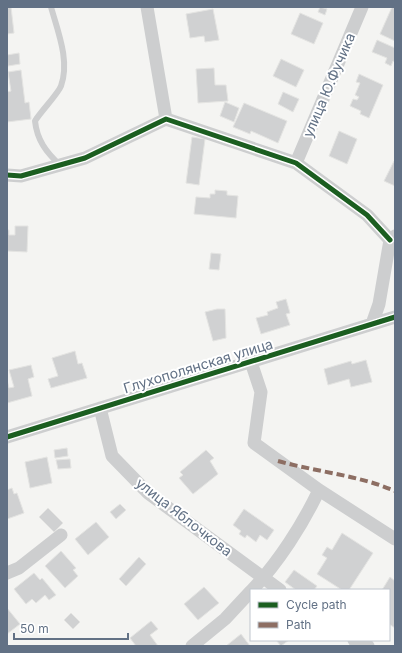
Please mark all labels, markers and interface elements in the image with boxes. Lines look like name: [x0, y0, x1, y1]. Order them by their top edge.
street label: улица Ю.Фучика: [299, 30, 358, 140]
street label: Глухополянская улица: [121, 335, 275, 396]
street label: улица Яблочкова: [133, 474, 236, 559]
legend: [250, 589, 390, 641]
text: Cycle path: [286, 597, 347, 612]
scale bar: [14, 615, 128, 641]
text: Path: [286, 617, 311, 632]
text: 50 m: [20, 621, 49, 636]

